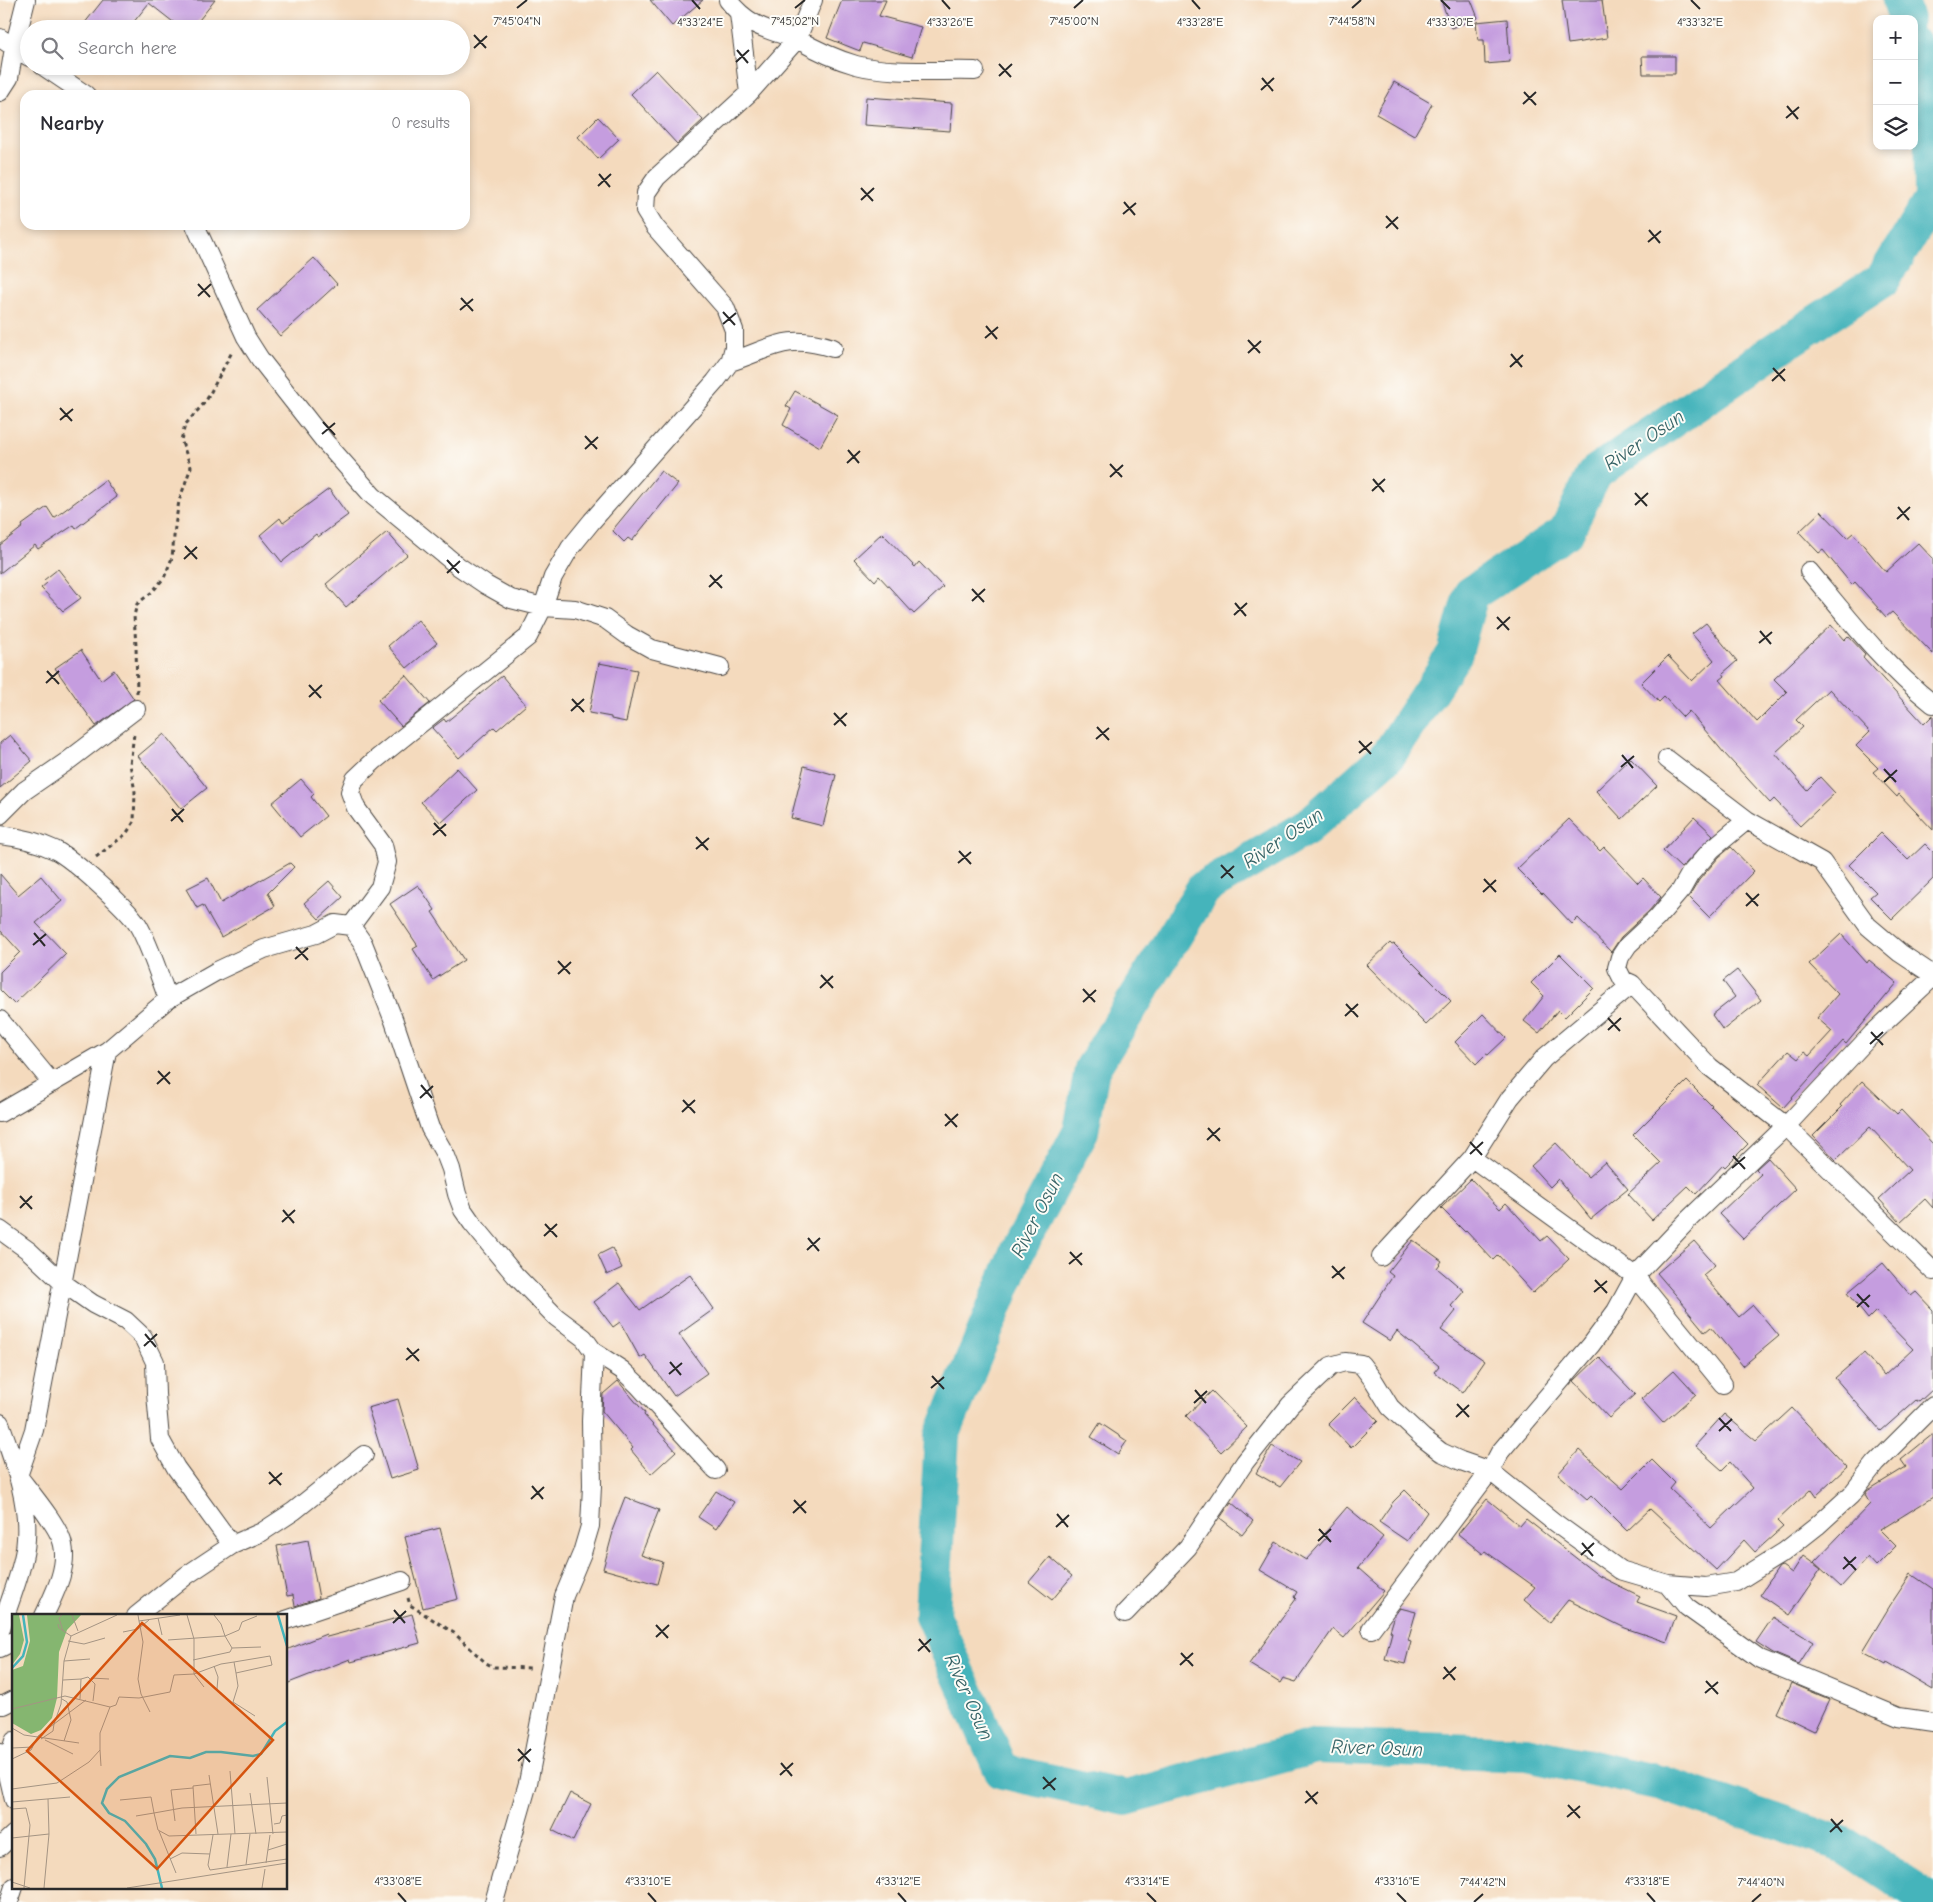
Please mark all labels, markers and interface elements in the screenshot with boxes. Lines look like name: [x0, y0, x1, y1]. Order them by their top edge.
text: 7°45'04"N: [493, 14, 541, 28]
text: 7°45'02"N: [771, 14, 819, 28]
text: 7°45'00"N: [1049, 14, 1099, 28]
text: 7°44'58"N: [1329, 14, 1375, 28]
text: 4°33'24"E: [677, 15, 723, 29]
text: 4°33'26"E: [927, 15, 973, 29]
text: 4°33'28"E: [1177, 15, 1223, 29]
text: 4°33'30"E: [1426, 15, 1474, 29]
text: 4°33'32"E: [1677, 15, 1723, 29]
map controls: [1873, 15, 1918, 150]
button: +: [1873, 15, 1918, 60]
search box: [20, 20, 470, 75]
icon: search: [38, 34, 66, 62]
text: Search here: [78, 37, 177, 59]
button: −: [1873, 60, 1918, 105]
button: layers: [1873, 105, 1918, 150]
text: Nearby: [40, 111, 104, 135]
text: 0 results: [391, 114, 450, 132]
water label: River Osun: [1599, 405, 1689, 475]
water label: River Osun: [1238, 803, 1328, 873]
water label: River Osun: [1006, 1169, 1068, 1261]
inset map: [12, 1614, 288, 1890]
water label: River Osun: [940, 1650, 998, 1744]
water label: River Osun: [1331, 1735, 1423, 1761]
text: 4°33'08"E: [374, 1874, 422, 1888]
text: 4°33'10"E: [625, 1874, 671, 1888]
text: 4°33'12"E: [876, 1874, 920, 1888]
text: 4°33'14"E: [1125, 1874, 1169, 1888]
text: 4°33'16"E: [1374, 1874, 1420, 1888]
text: 4°33'18"E: [1625, 1874, 1669, 1888]
text: 7°44'42"N: [1460, 1875, 1506, 1889]
text: 7°44'40"N: [1738, 1875, 1784, 1889]

